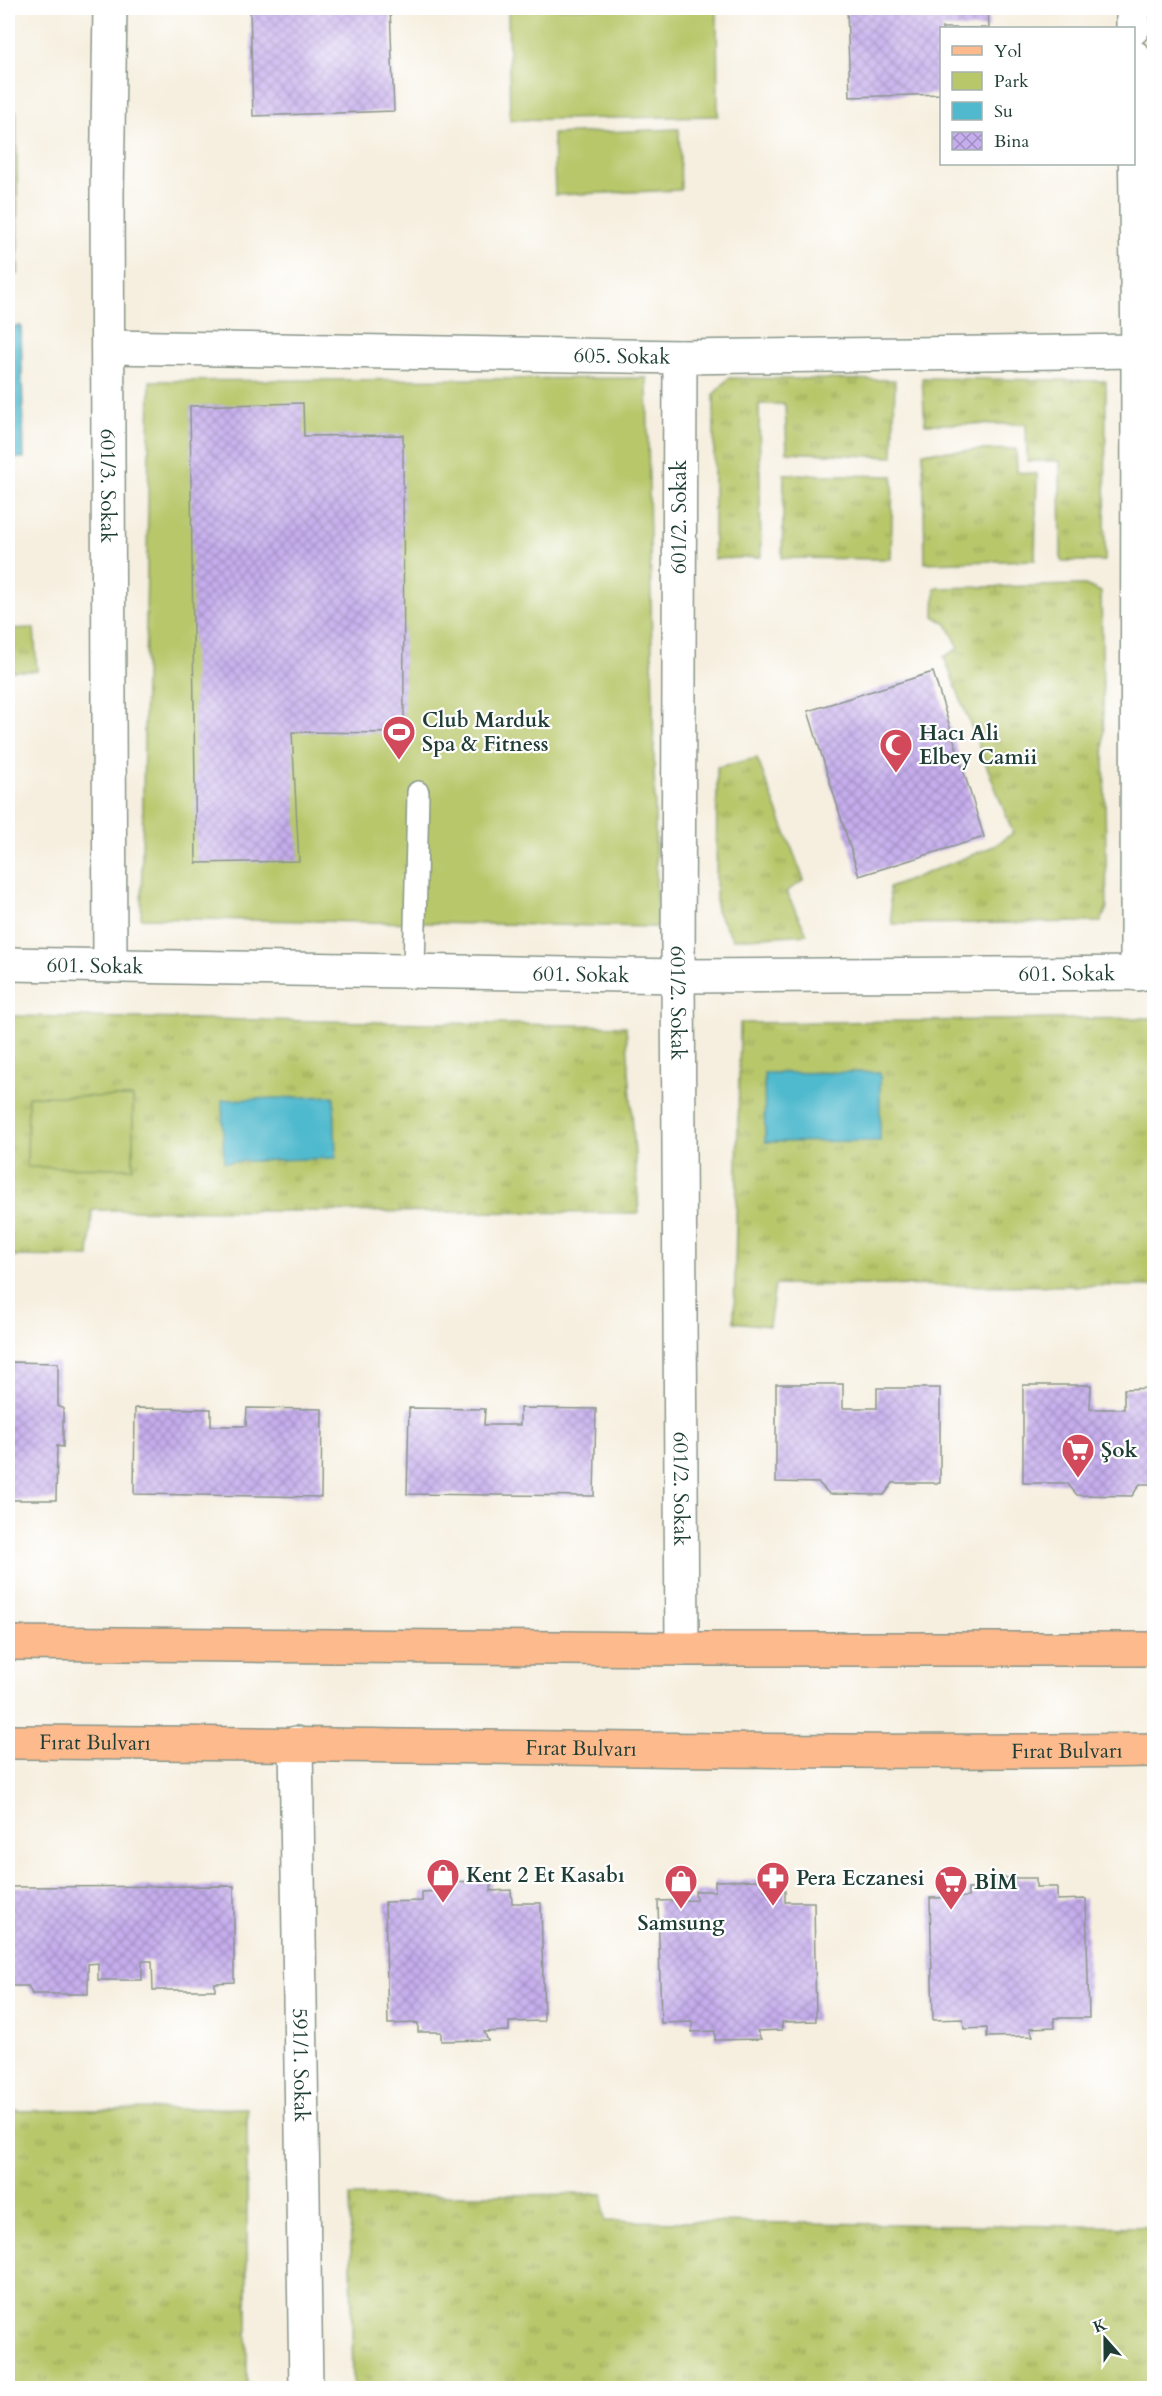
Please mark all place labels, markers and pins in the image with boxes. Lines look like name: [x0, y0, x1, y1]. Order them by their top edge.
place label: Club Marduk Spa & Fitness: [422, 706, 550, 759]
sports icon: Club Marduk Spa & Fitness: [381, 714, 417, 761]
place label: Hacı Ali Elbey Camii: [919, 719, 1037, 772]
mosque icon: Hacı Ali Elbey Camii: [878, 727, 914, 774]
supermarket icon: Şok: [1060, 1432, 1096, 1479]
place label: Şok: [1101, 1436, 1138, 1465]
shop icon: Kent 2 Et Kasabı: [425, 1857, 461, 1904]
pharmacy icon: Pera Eczanesi: [755, 1860, 791, 1907]
place label: Kent 2 Et Kasabı: [466, 1861, 625, 1890]
shop icon: Samsung: [663, 1863, 699, 1910]
place label: Pera Eczanesi: [796, 1864, 925, 1893]
supermarket icon: BİM: [933, 1864, 969, 1911]
place label: BİM: [974, 1868, 1018, 1897]
place label: Samsung: [637, 1909, 725, 1938]

